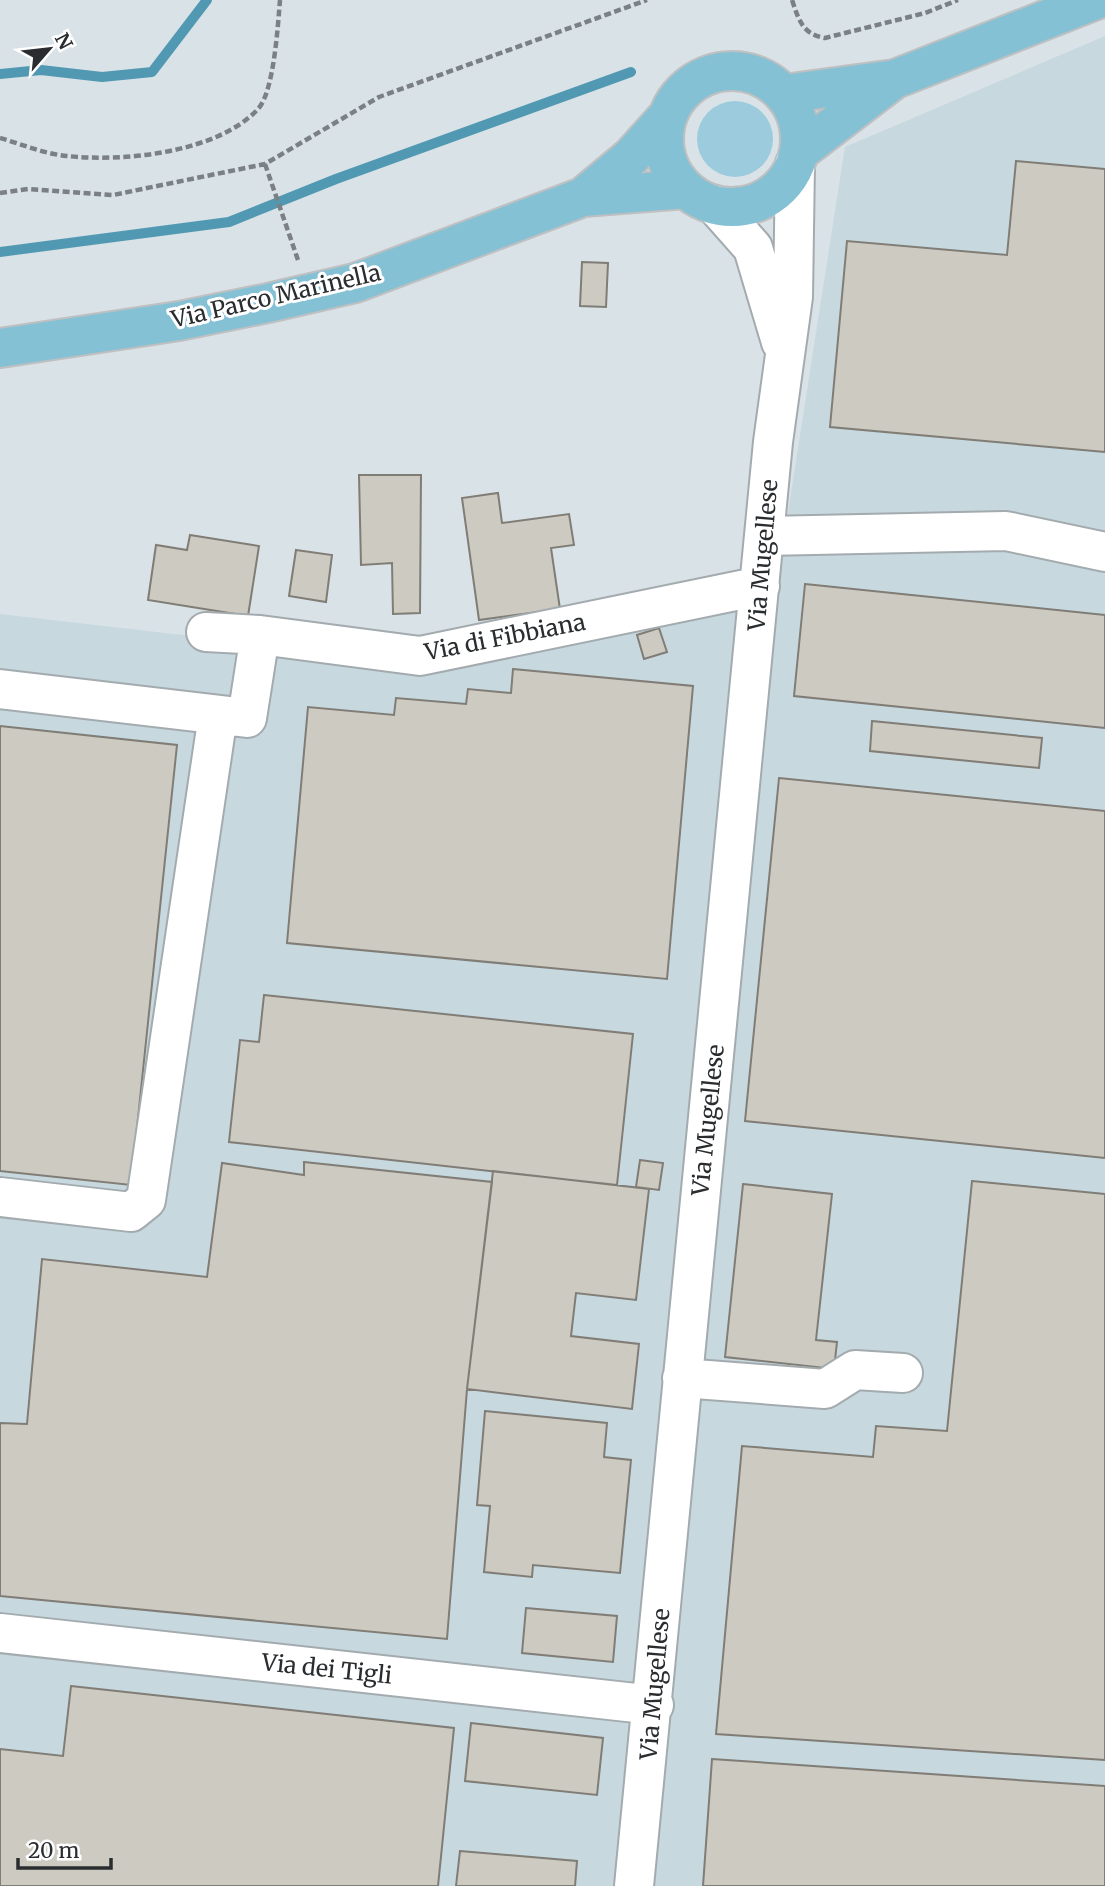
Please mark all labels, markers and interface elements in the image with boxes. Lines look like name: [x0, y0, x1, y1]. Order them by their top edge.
north arrow: [14, 14, 84, 84]
text: N: [50, 29, 78, 53]
street label: Via Parco Marinella: [167, 257, 383, 334]
street label: Via Mugellese: [741, 478, 784, 633]
street label: Via di Fibbiana: [421, 607, 588, 666]
street label: Via Mugellese: [685, 1043, 730, 1198]
street label: Via Mugellese: [633, 1607, 676, 1762]
street label: Via dei Tigli: [259, 1647, 394, 1690]
scale bar: [18, 1826, 110, 1870]
text: 20 m: [28, 1837, 80, 1864]

